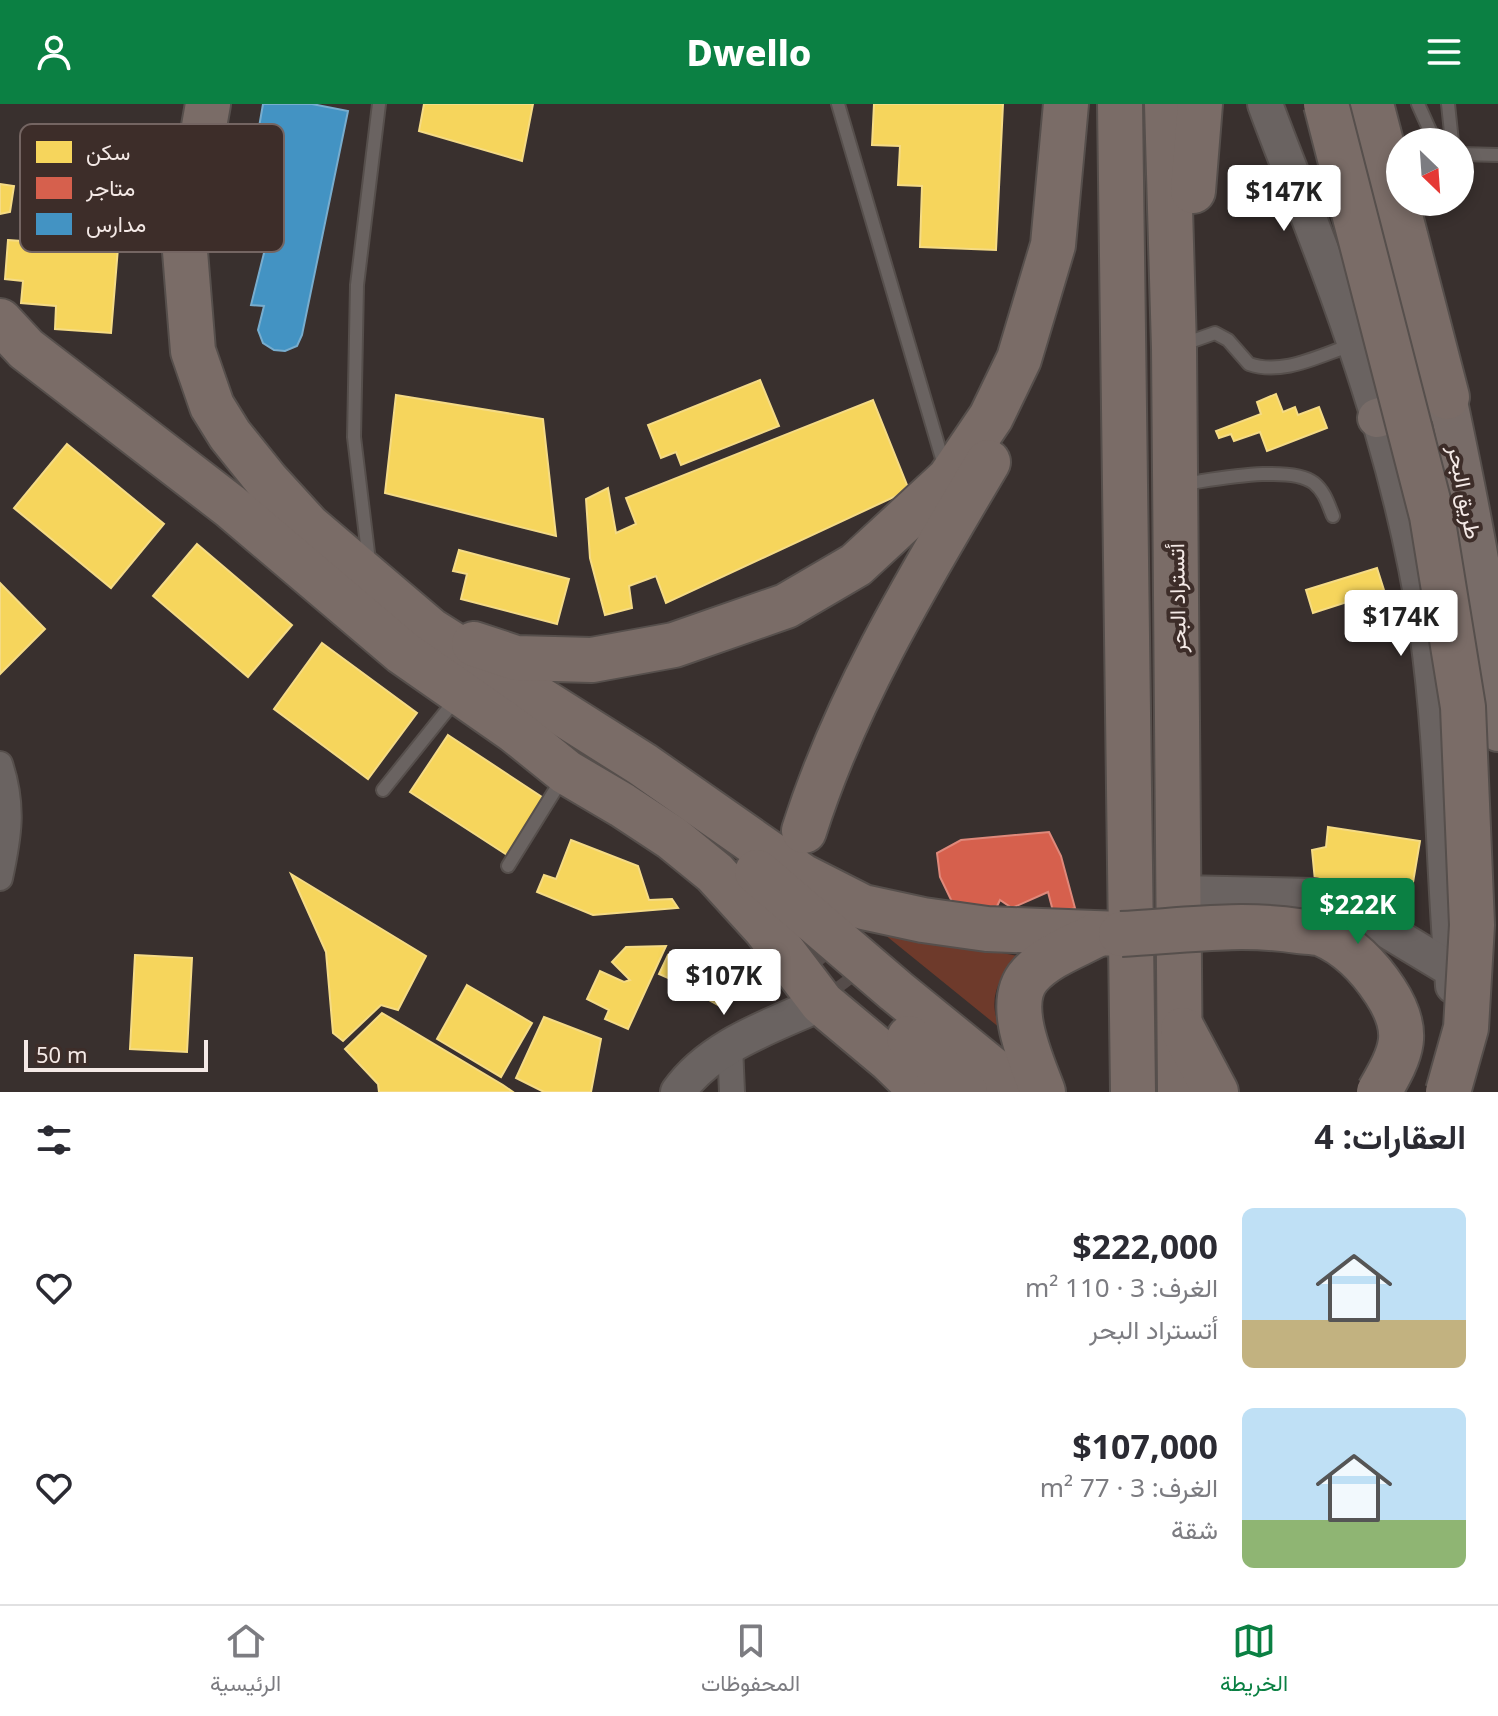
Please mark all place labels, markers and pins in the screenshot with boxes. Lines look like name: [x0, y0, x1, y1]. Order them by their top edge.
pin: $147K: [1228, 165, 1340, 233]
pin: $174K: [1345, 590, 1457, 658]
pin: $222K: [1302, 878, 1414, 946]
pin: $107K: [668, 949, 780, 1017]

